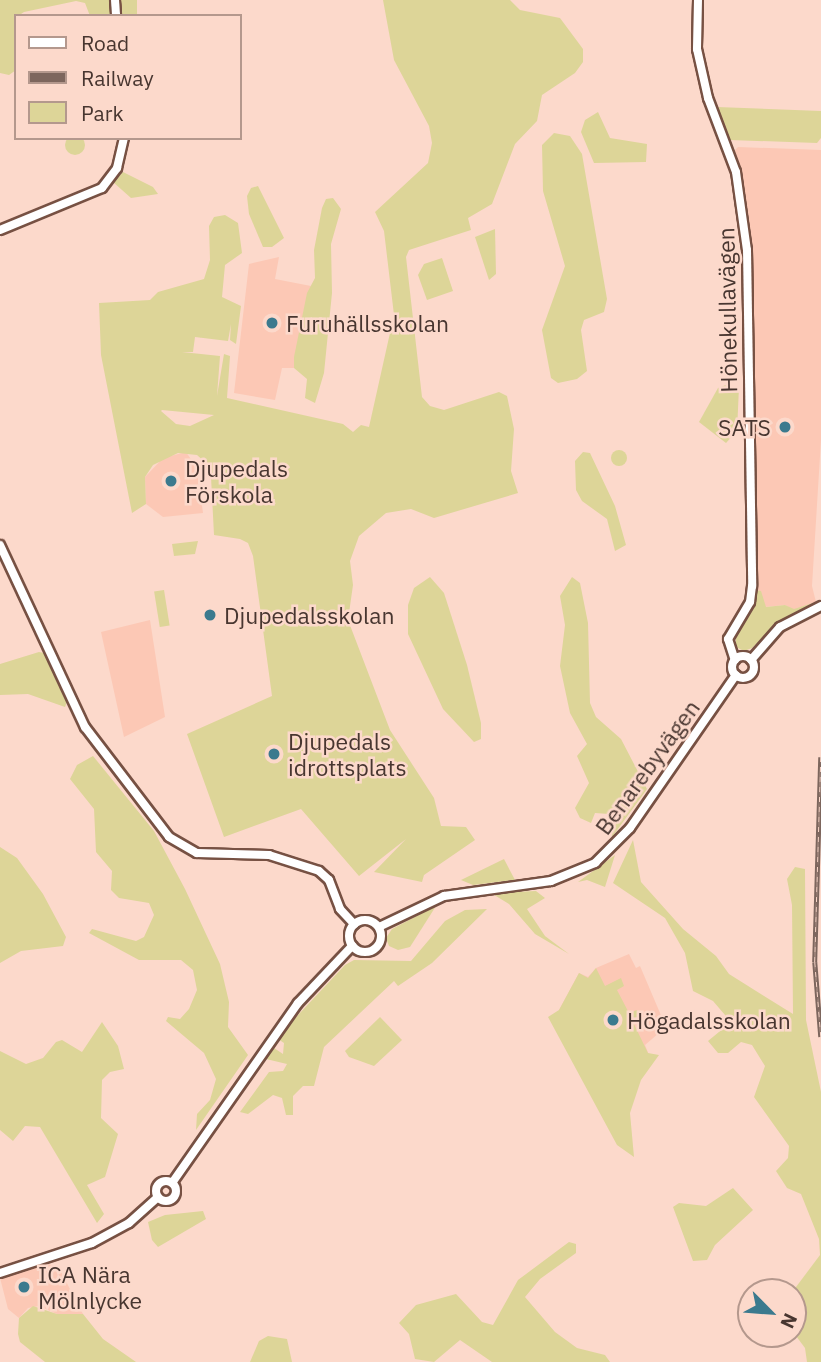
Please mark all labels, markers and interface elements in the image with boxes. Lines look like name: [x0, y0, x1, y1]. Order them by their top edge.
legend: [14, 14, 242, 140]
text: Road: [81, 29, 129, 57]
text: Railway: [81, 64, 154, 92]
text: Park: [81, 99, 124, 127]
street label: Hönekullavägen: [712, 227, 742, 393]
place label: Furuhällsskolan: [286, 309, 449, 337]
marker: Furuhällsskolan: [264, 315, 280, 331]
place label: SATS: [718, 413, 771, 441]
marker: SATS: [777, 419, 793, 435]
place label: Djupedals Förskola: [185, 454, 288, 508]
marker: Djupedals Förskola: [163, 473, 179, 489]
place label: Djupedalsskolan: [224, 601, 395, 629]
marker: Djupedalsskolan: [202, 607, 218, 623]
street label: Benarebyvägen: [589, 694, 705, 840]
place label: Djupedals idrottsplats: [288, 727, 407, 781]
marker: Djupedals idrottsplats: [266, 746, 282, 762]
place label: Högadalsskolan: [627, 1006, 791, 1034]
marker: Högadalsskolan: [605, 1012, 621, 1028]
place label: ICA Nära Mölnlycke: [38, 1260, 142, 1314]
north arrow: [737, 1278, 807, 1348]
marker: ICA Nära Mölnlycke: [16, 1279, 32, 1295]
text: N: [775, 1310, 803, 1332]

